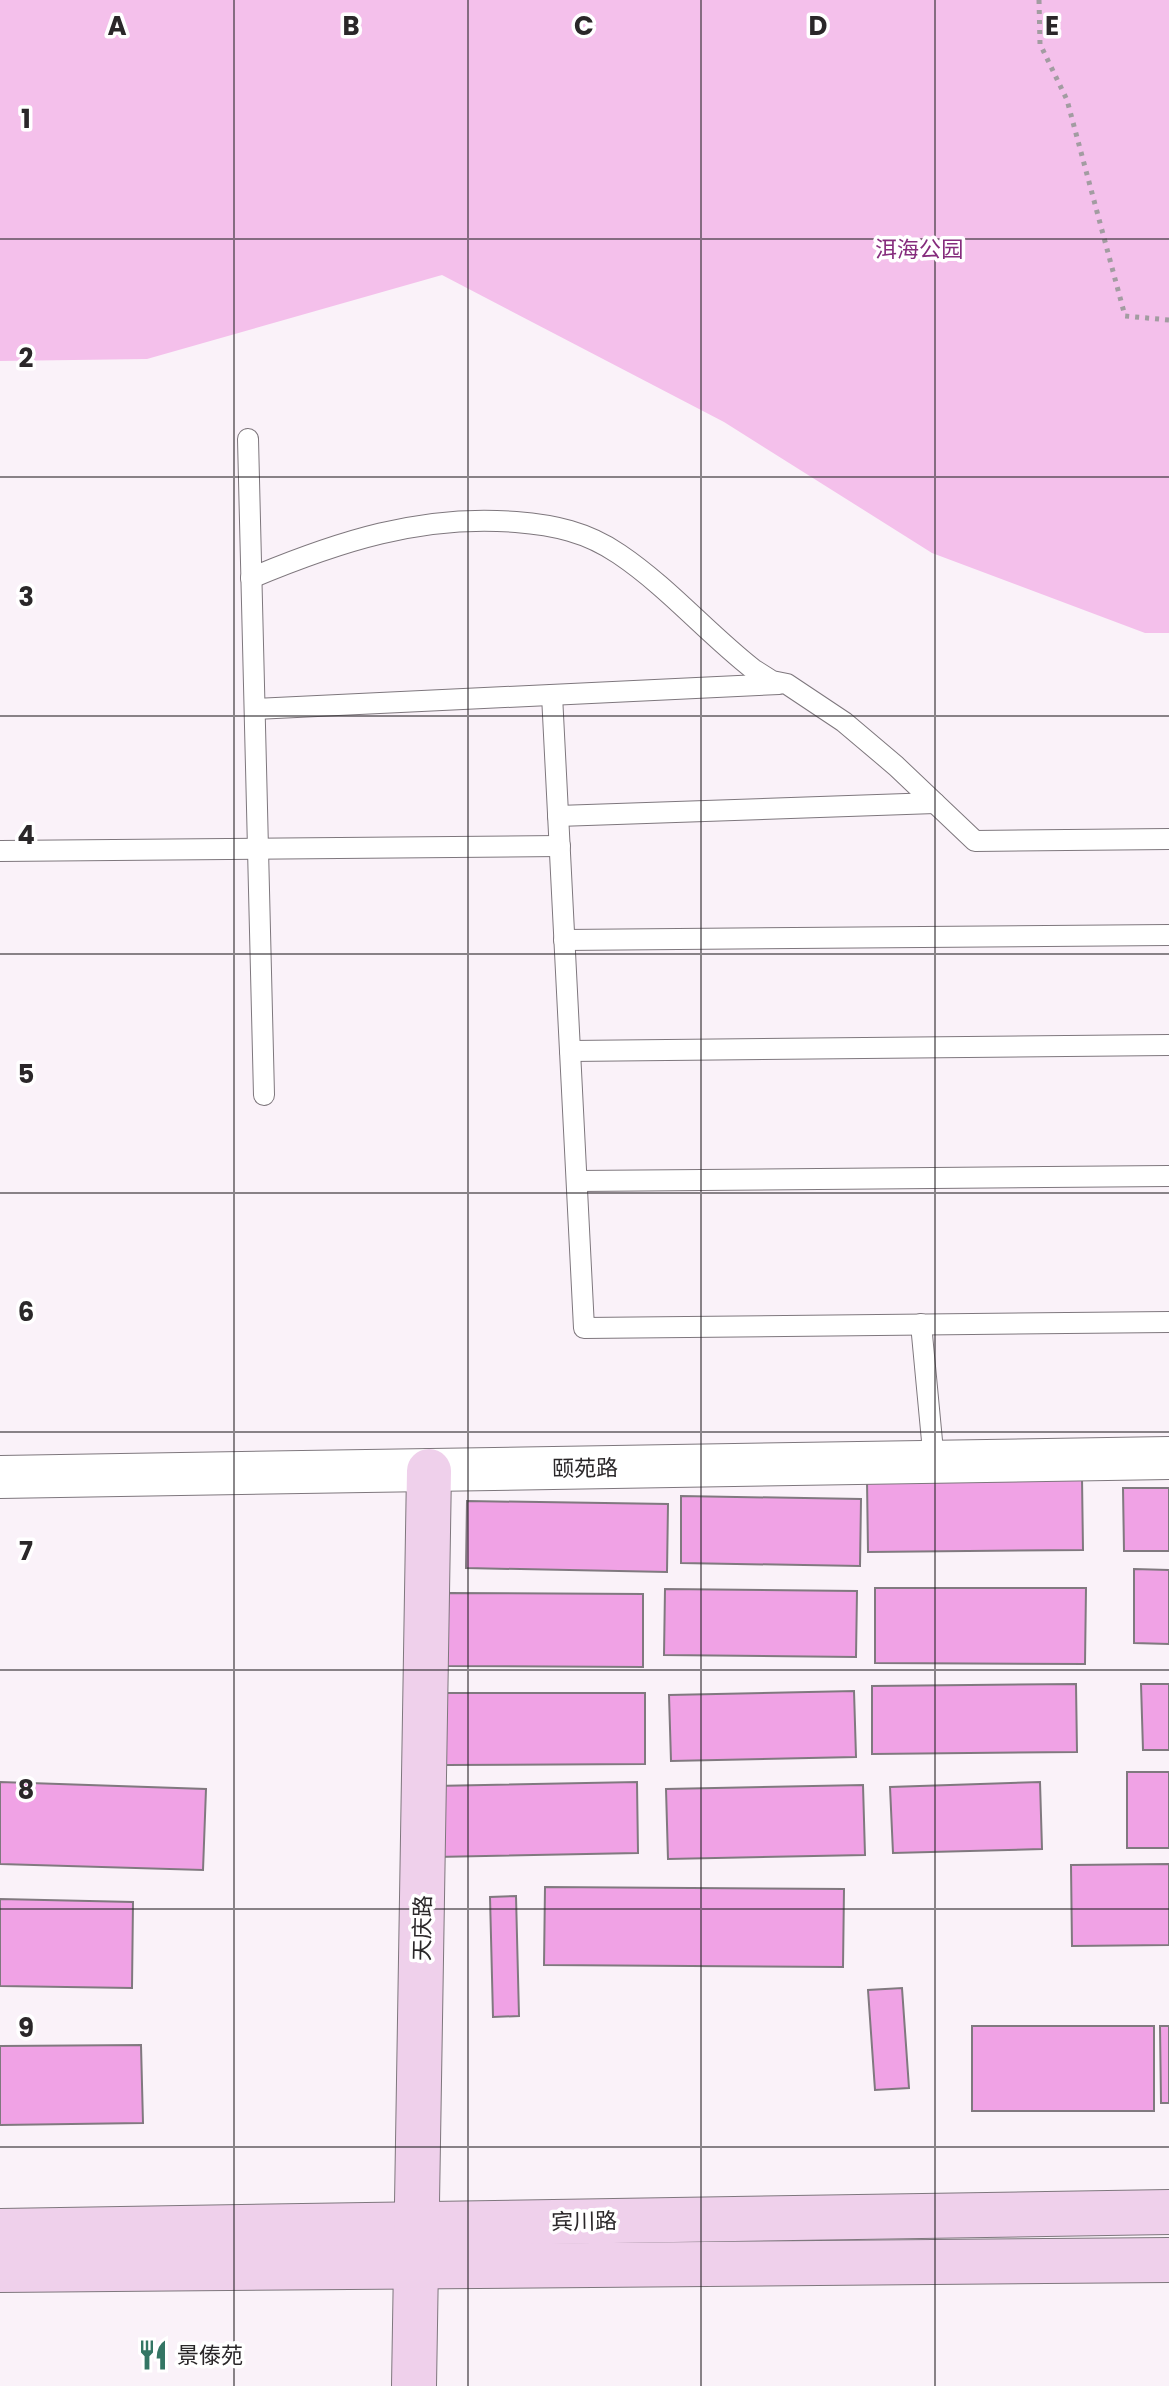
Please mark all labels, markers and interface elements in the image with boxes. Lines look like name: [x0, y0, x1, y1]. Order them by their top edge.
text: A: [107, 8, 127, 44]
text: B: [342, 8, 360, 44]
text: C: [574, 8, 594, 44]
text: D: [809, 8, 828, 44]
text: E: [1045, 8, 1059, 44]
text: 1: [21, 101, 31, 137]
park label: 洱海公园: [875, 234, 963, 265]
text: 2: [19, 340, 34, 376]
text: 3: [18, 579, 34, 615]
text: 4: [17, 817, 35, 853]
text: 5: [18, 1056, 34, 1092]
text: 6: [18, 1294, 34, 1330]
street label: 颐苑路: [552, 1452, 618, 1485]
text: 7: [19, 1533, 33, 1569]
text: 8: [18, 1772, 34, 1808]
street label: 天庆路: [406, 1895, 439, 1961]
text: 9: [18, 2010, 34, 2046]
street label: 宾川路: [551, 2205, 617, 2238]
restaurant icon: 景傣苑: [136, 2338, 170, 2372]
place label: 景傣苑: [177, 2340, 243, 2371]

